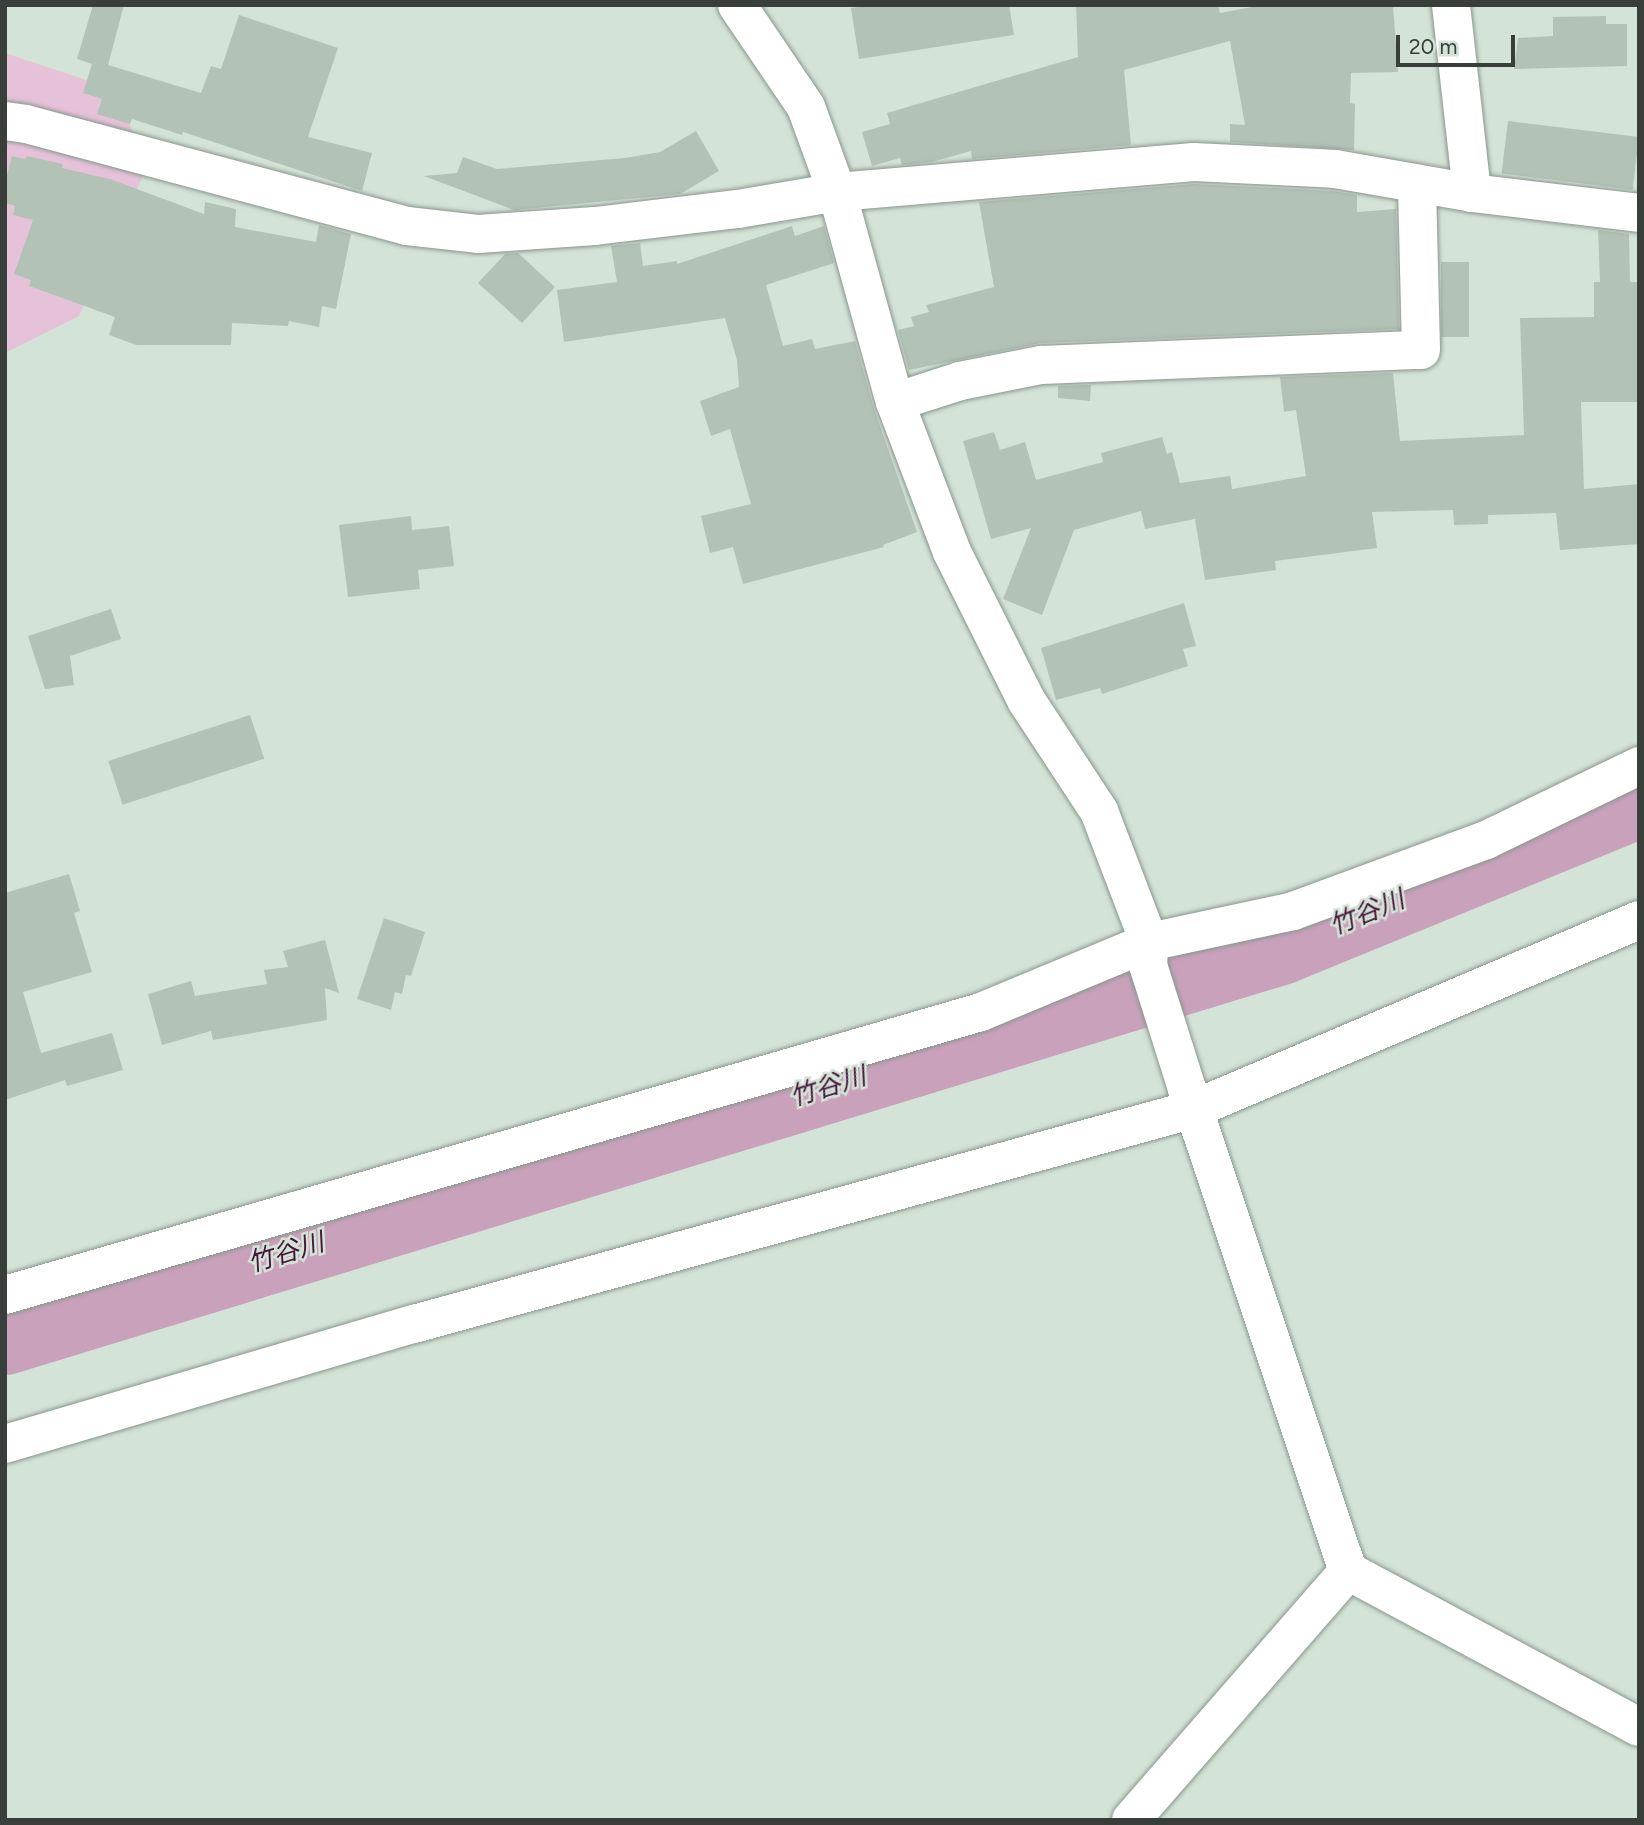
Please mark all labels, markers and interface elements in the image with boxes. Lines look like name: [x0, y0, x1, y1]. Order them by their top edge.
scale bar: [1399, 21, 1518, 65]
text: 20 m: [1409, 34, 1457, 59]
water label: 竹谷川: [1325, 884, 1409, 942]
water label: 竹谷川: [786, 1061, 870, 1113]
water label: 竹谷川: [244, 1227, 328, 1279]

